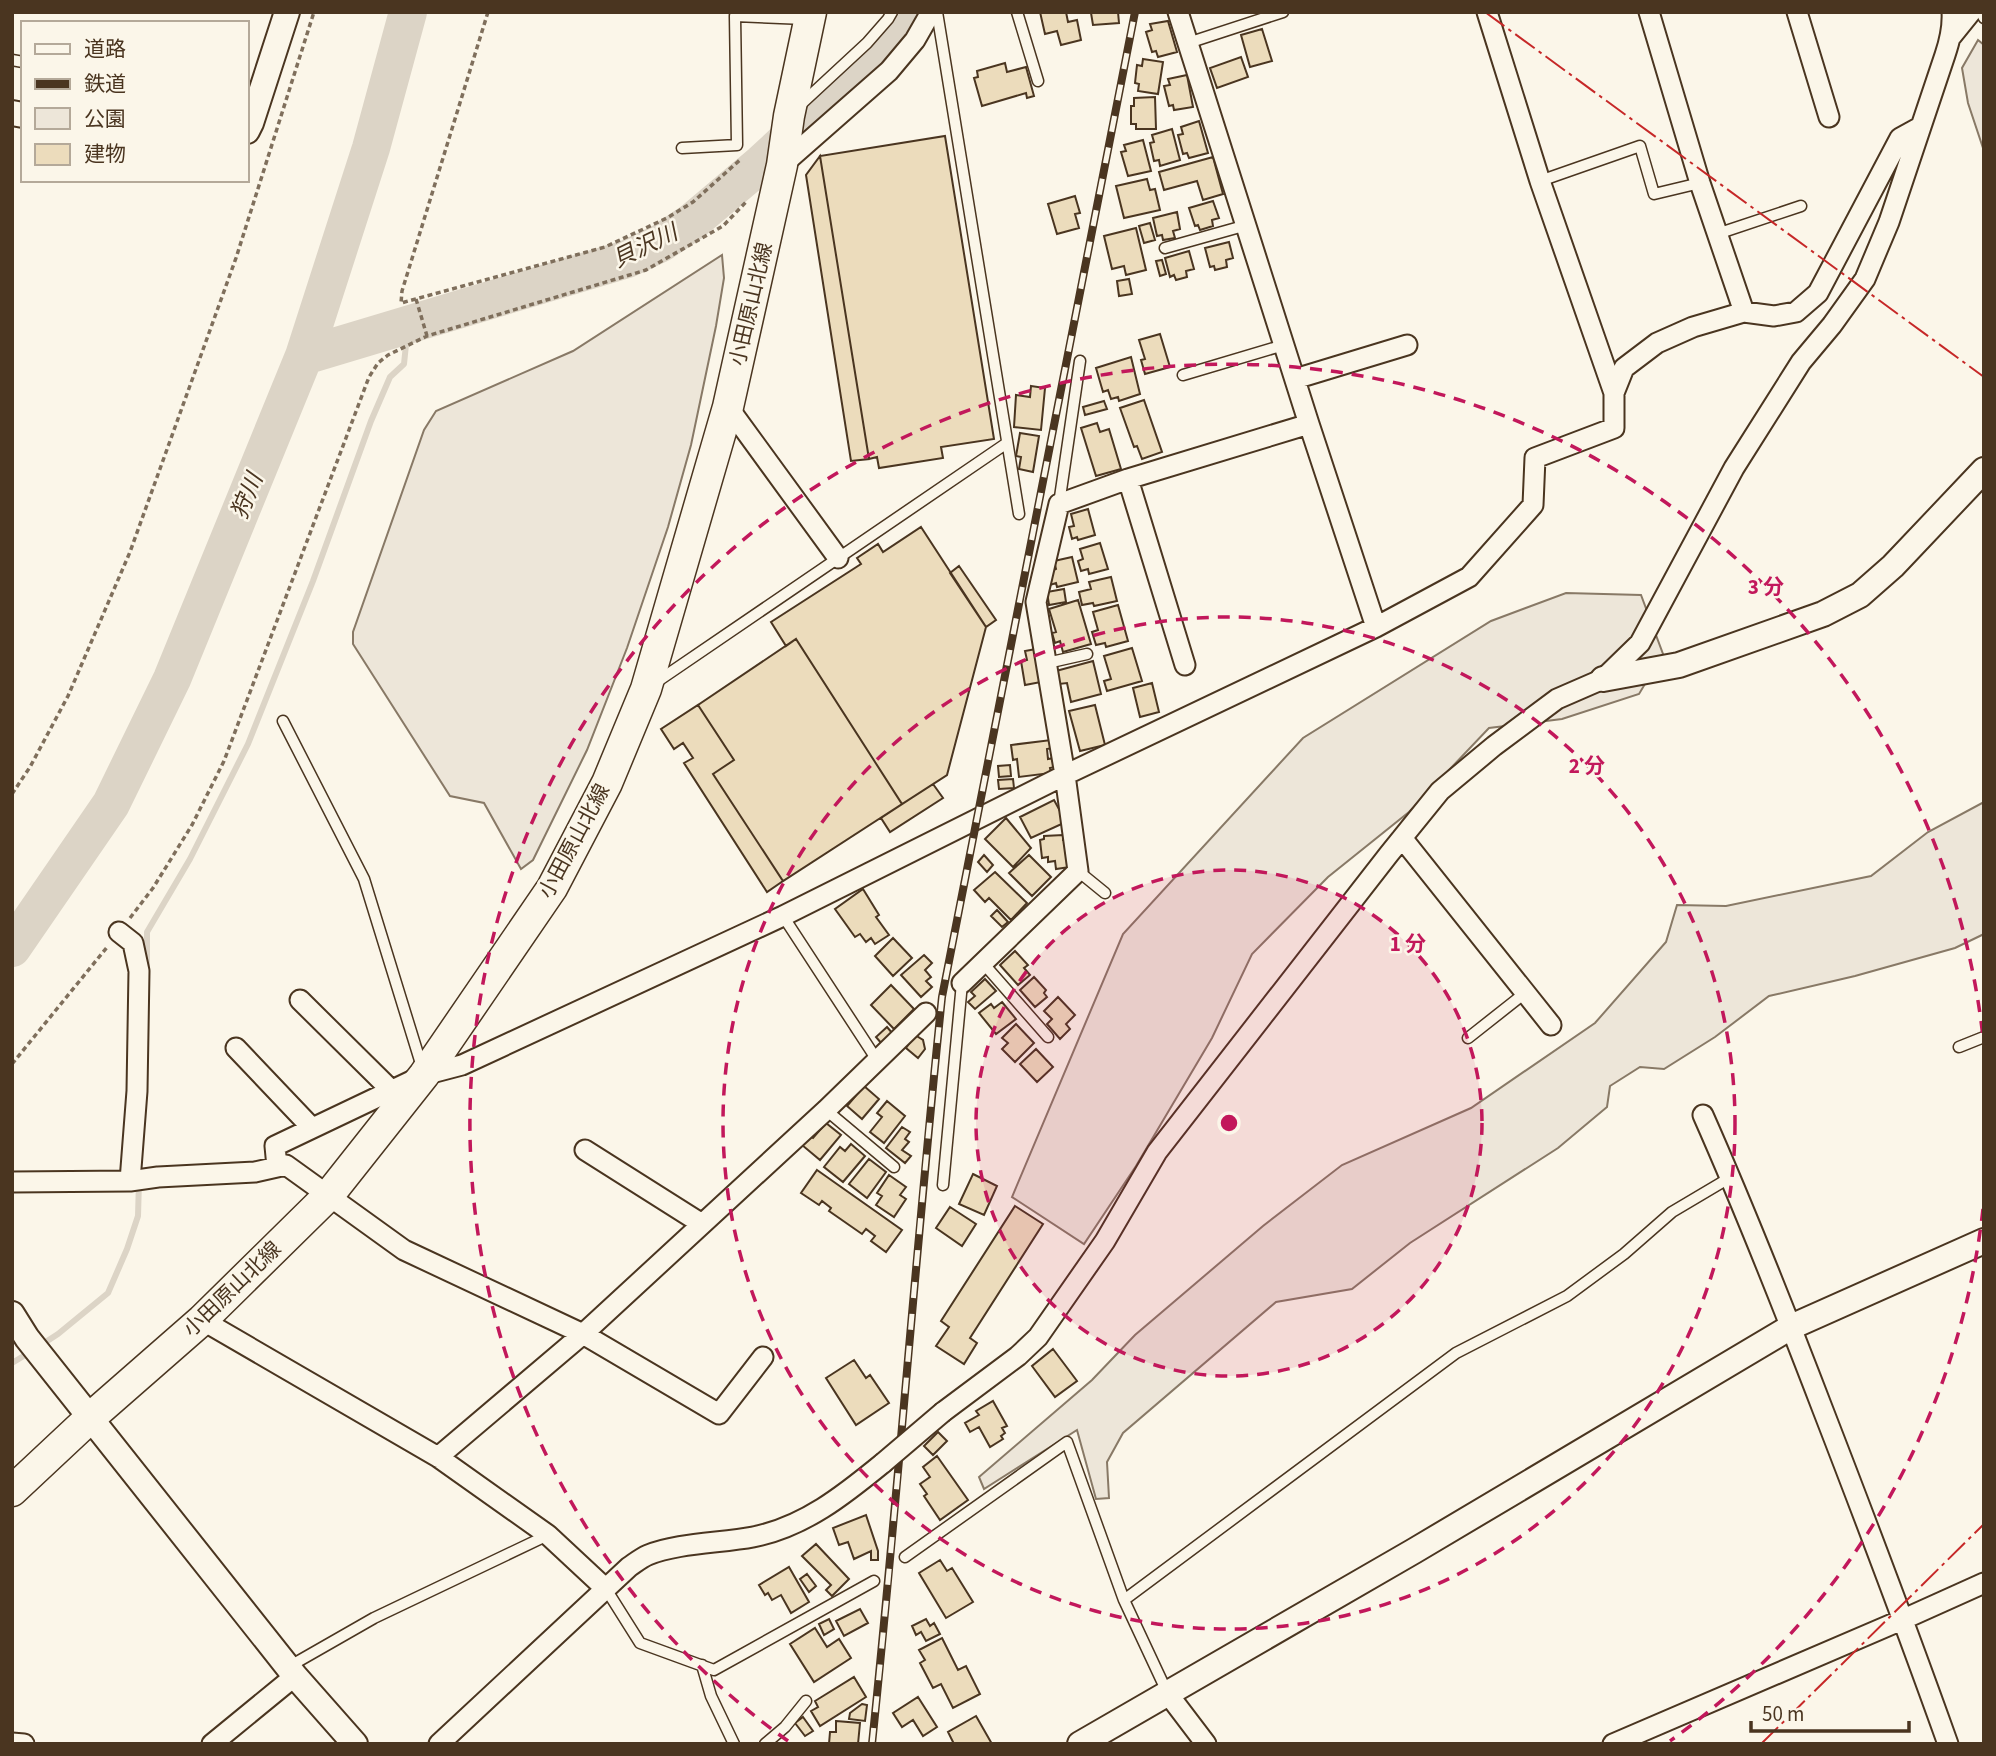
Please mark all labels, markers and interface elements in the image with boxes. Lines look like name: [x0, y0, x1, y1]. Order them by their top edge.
legend: [21, 21, 248, 182]
text: 道路: [84, 34, 126, 64]
text: 鉄道: [84, 69, 126, 99]
text: 公園: [84, 104, 126, 134]
text: 建物: [84, 139, 126, 169]
water label: 貝沢川: [607, 215, 686, 276]
street label: 小田原山北線: [722, 239, 780, 369]
water label: 狩川: [223, 466, 272, 524]
text: 3 分: [1748, 572, 1784, 602]
text: 2 分: [1569, 751, 1605, 781]
street label: 小田原山北線: [531, 778, 617, 904]
text: 1 分: [1390, 929, 1426, 959]
centre of rings: [1217, 1111, 1241, 1135]
street label: 小田原山北線: [176, 1234, 288, 1344]
scale bar: [1751, 1690, 1909, 1734]
text: 50 m: [1762, 1699, 1804, 1729]

